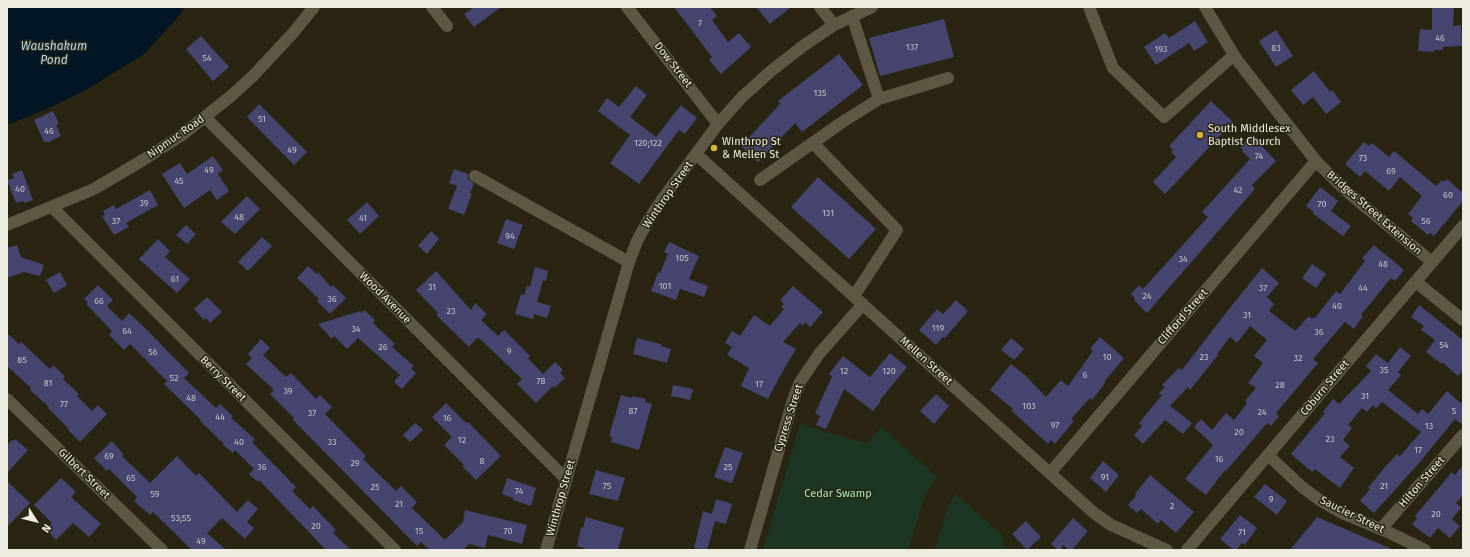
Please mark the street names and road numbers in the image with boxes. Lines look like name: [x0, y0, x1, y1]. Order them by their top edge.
street label: Dow Street: [651, 40, 695, 90]
street label: Nipmuc Road: [145, 113, 207, 161]
street label: Winthrop Street: [640, 159, 696, 231]
street label: Bridges Street Extension: [1324, 168, 1424, 258]
street label: Wood Avenue: [356, 269, 414, 327]
street label: Clifford Street: [1155, 287, 1211, 347]
street label: Mellen Street: [897, 334, 955, 388]
street label: Berry Street: [197, 353, 249, 405]
street label: Coburn Street: [1298, 357, 1352, 419]
street label: Cypress Street: [772, 382, 806, 454]
street label: Gilbert Street: [55, 446, 113, 502]
street label: Hilton Street: [1396, 454, 1448, 510]
street label: Winthrop Street: [544, 458, 578, 538]
street label: Saucier Street: [1318, 494, 1386, 536]

